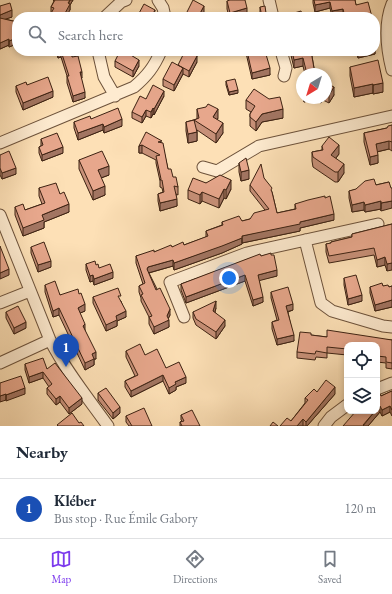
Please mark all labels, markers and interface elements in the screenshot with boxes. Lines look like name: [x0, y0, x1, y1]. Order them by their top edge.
search box: [12, 12, 380, 56]
icon: search: [26, 23, 48, 45]
text: Search here: [58, 25, 123, 44]
north arrow: [296, 68, 332, 104]
your location: [219, 268, 239, 288]
pin: 1: [53, 334, 79, 367]
map controls: [344, 342, 380, 414]
button: locate: [344, 342, 380, 378]
button: layers: [344, 378, 380, 414]
text: Nearby: [16, 441, 68, 463]
text: Kléber: [54, 491, 96, 510]
text: 1: [26, 500, 32, 517]
text: 120 m: [345, 500, 376, 517]
text: Bus stop · Rue Émile Gabory: [54, 510, 198, 527]
tab: Map: [50, 548, 72, 586]
tab: Directions: [173, 548, 217, 586]
tab: Saved: [318, 548, 342, 586]

